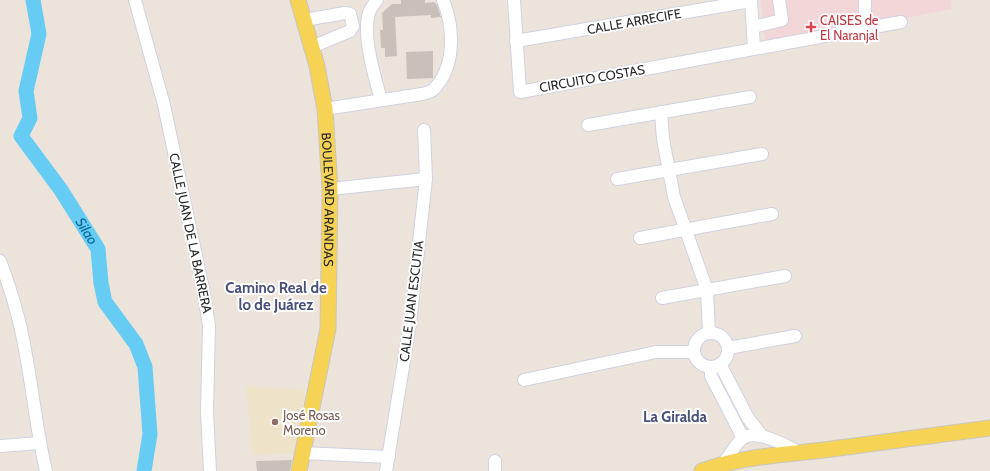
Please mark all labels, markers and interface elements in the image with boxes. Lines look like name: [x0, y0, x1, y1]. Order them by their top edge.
street label: CALLE ARRECIFE: [586, 5, 682, 37]
place label: CAISES de El Naranjal: [820, 12, 879, 44]
marker: CAISES de El Naranjal: [805, 21, 817, 33]
street label: CIRCUITO COSTAS: [538, 61, 646, 95]
street label: BOULEVARD ARANDAS: [318, 132, 338, 267]
street label: CALLE JUAN DE LA BARRERA: [166, 151, 216, 315]
water label: Silao: [72, 214, 102, 248]
street label: CALLE JUAN ESCUTIA: [396, 239, 426, 363]
district label: Camino Real de lo de Juárez: [225, 279, 327, 314]
place label: José Rosas Moreno: [282, 407, 341, 438]
district label: La Giralda: [643, 408, 708, 426]
marker: José Rosas Moreno: [270, 417, 280, 427]

